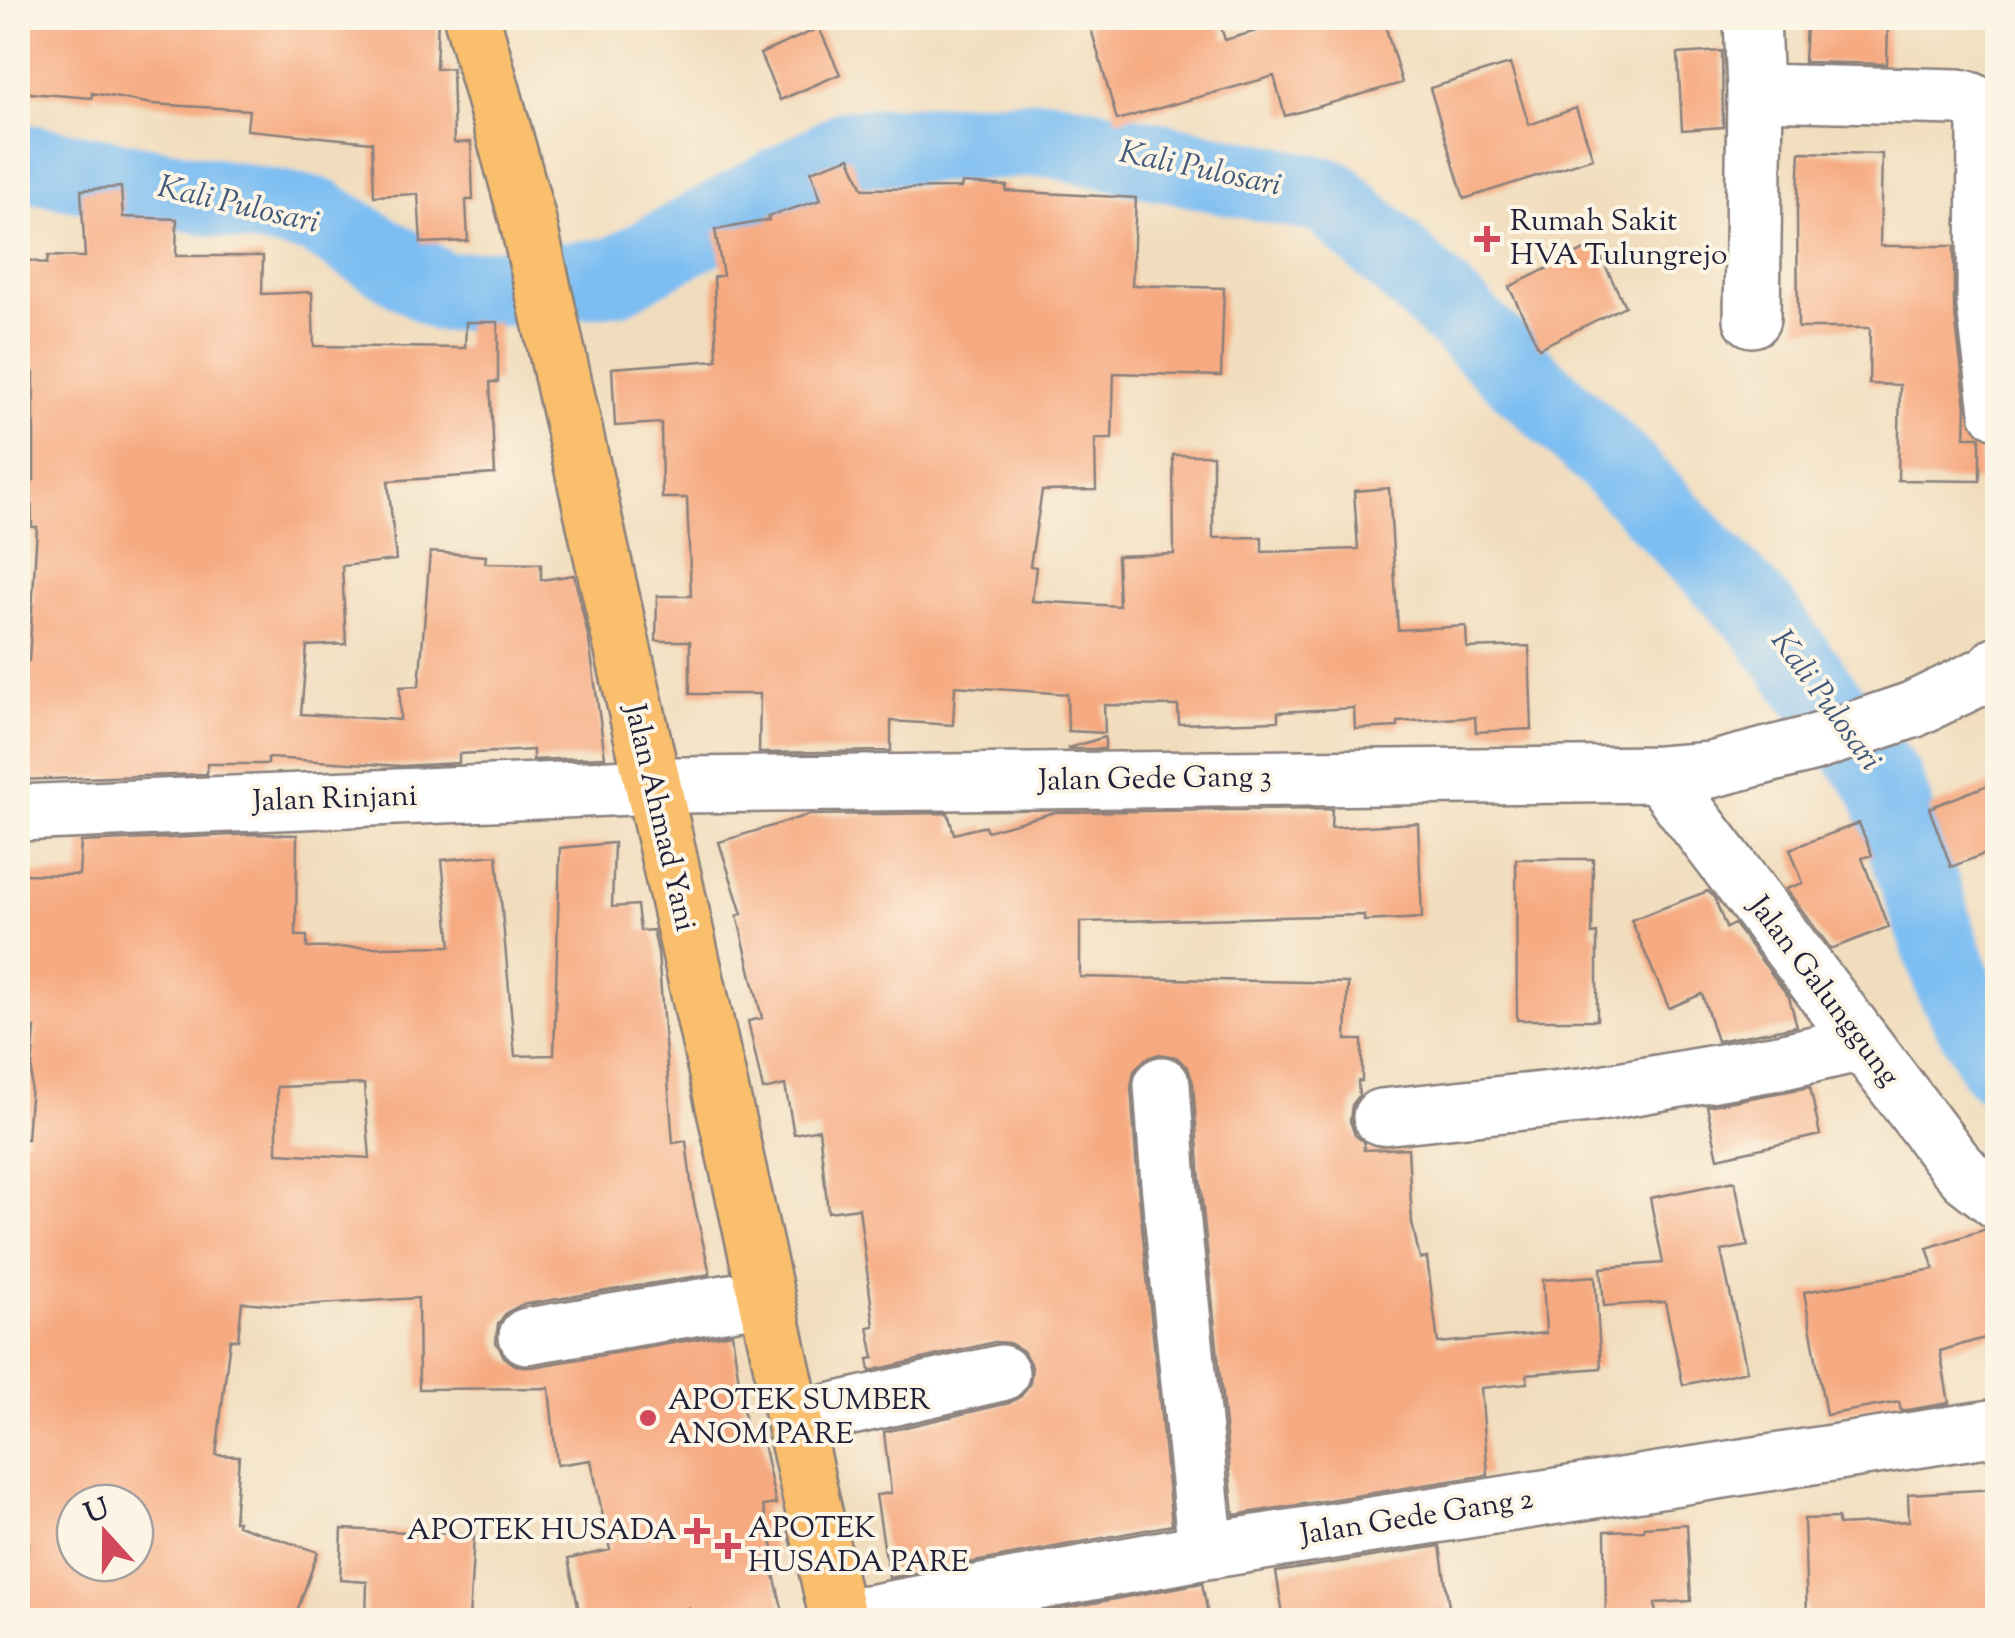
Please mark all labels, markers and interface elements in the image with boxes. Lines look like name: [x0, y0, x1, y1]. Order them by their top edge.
water label: Kali Pulosari: [1115, 130, 1285, 210]
water label: Kali Pulosari: [153, 165, 323, 247]
place label: Rumah Sakit HVA Tulungrejo: [1510, 201, 1727, 278]
marker: Rumah Sakit HVA Tulungrejo: [1474, 226, 1500, 252]
water label: Kali Pulosari: [1758, 621, 1892, 781]
street label: Jalan Ahmad Yani: [612, 698, 706, 936]
street label: Jalan Gede Gang 3: [1036, 756, 1272, 804]
street label: Jalan Rinjani: [250, 776, 418, 824]
street label: Jalan Galunggung: [1736, 886, 1909, 1096]
place label: APOTEK SUMBER ANOM PARE: [668, 1380, 931, 1457]
marker: APOTEK SUMBER ANOM PARE: [637, 1407, 659, 1429]
street label: Jalan Gede Gang 2: [1295, 1478, 1537, 1558]
north arrow: [55, 1483, 155, 1583]
text: U: [79, 1490, 115, 1535]
place label: APOTEK HUSADA PARE: [748, 1508, 969, 1585]
place label: APOTEK HUSADA: [407, 1510, 677, 1553]
marker: APOTEK HUSADA: [686, 1520, 708, 1542]
marker: APOTEK HUSADA PARE: [717, 1535, 739, 1557]

